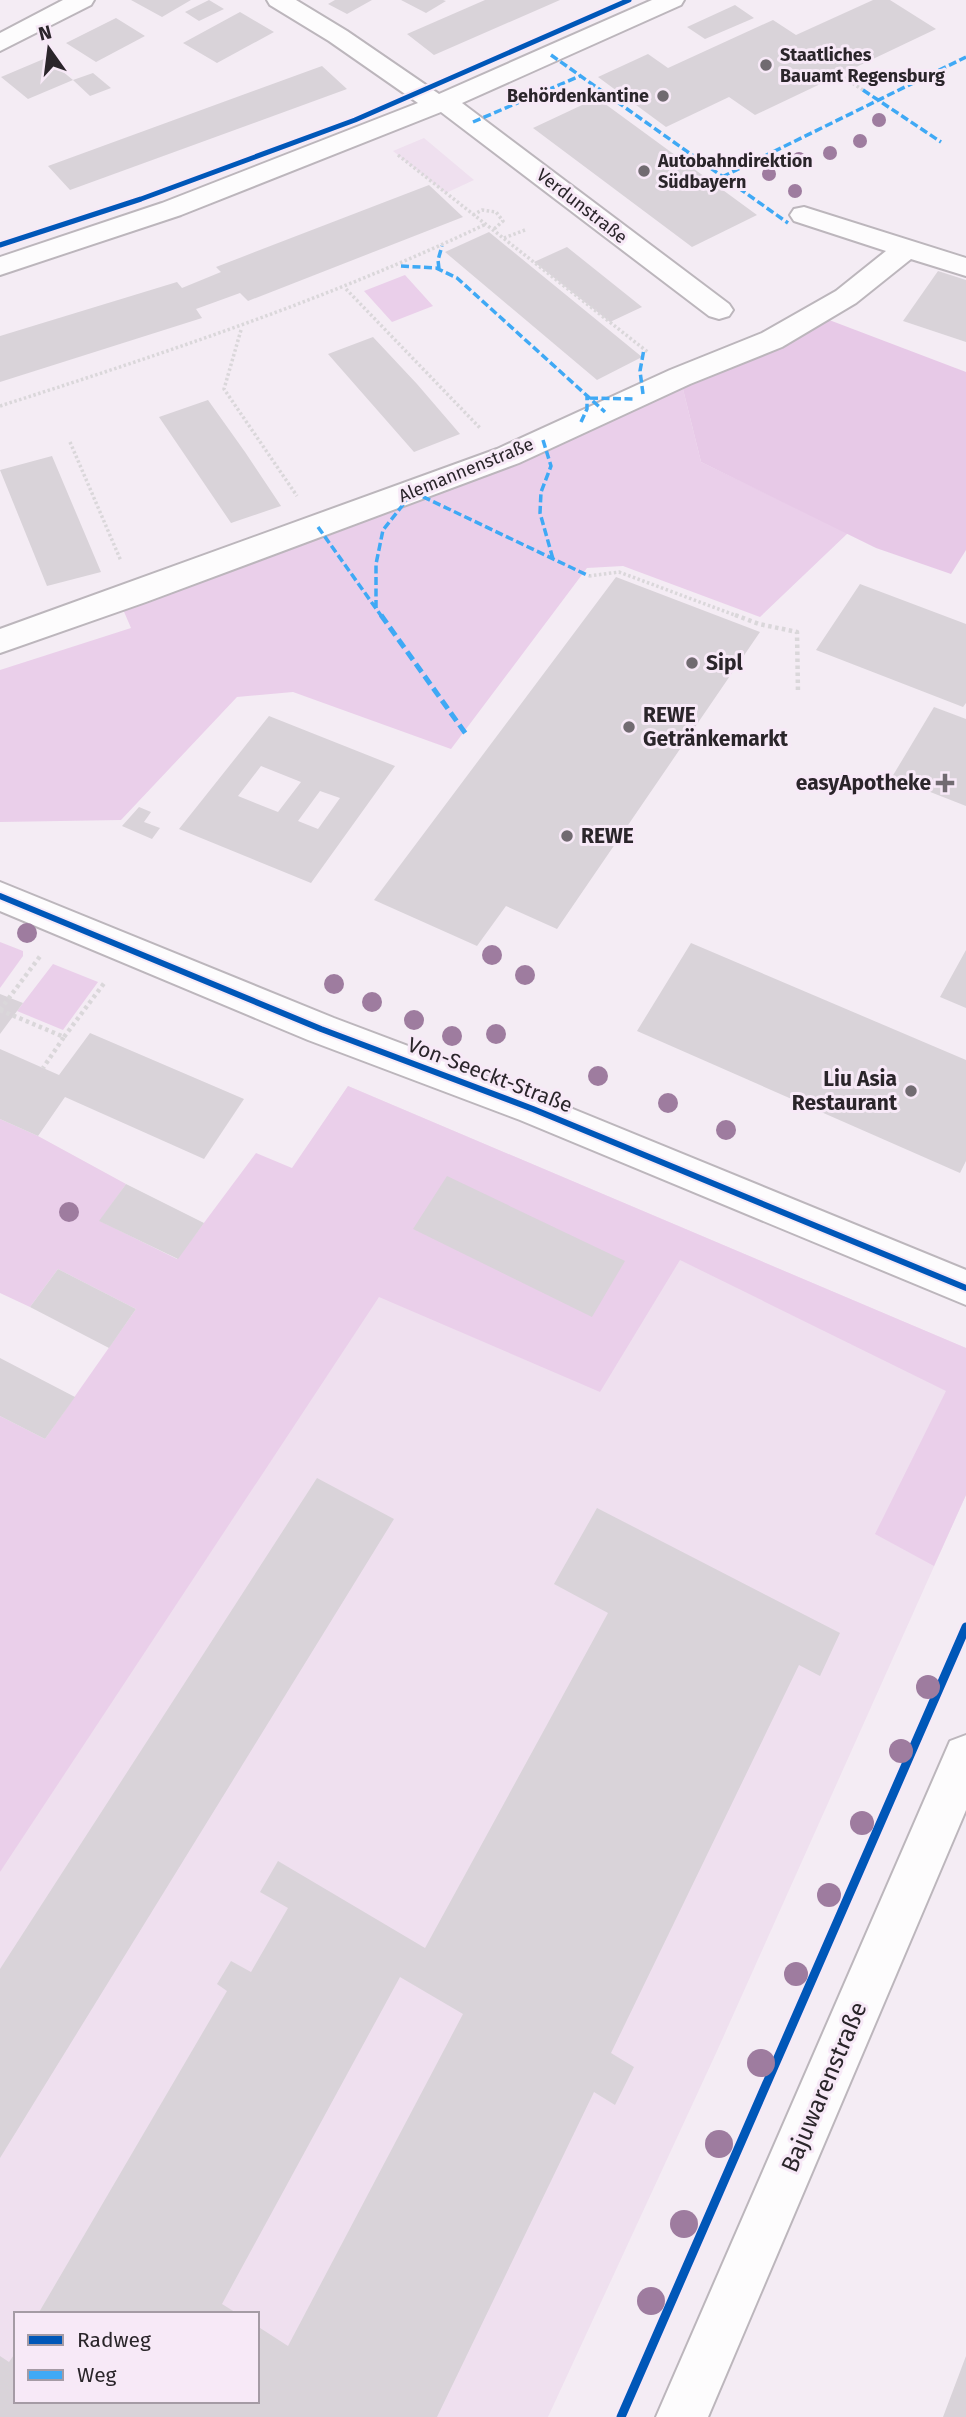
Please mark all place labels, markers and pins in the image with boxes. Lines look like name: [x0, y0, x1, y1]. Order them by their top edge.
place label: Staatliches Bauamt Regensburg: [780, 44, 945, 87]
marker: Staatliches Bauamt Regensburg: [758, 57, 774, 73]
place label: Behördenkantine: [507, 85, 649, 107]
marker: Behördenkantine: [655, 88, 671, 104]
place label: Autobahndirektion Südbayern: [657, 150, 813, 193]
marker: Autobahndirektion Südbayern: [636, 163, 652, 179]
place label: Sipl: [706, 650, 743, 676]
marker: Sipl: [684, 655, 700, 671]
place label: REWE Getränkemarkt: [643, 702, 789, 752]
marker: REWE Getränkemarkt: [621, 719, 637, 735]
place label: easyApotheke: [796, 770, 931, 796]
marker: easyApotheke: [937, 775, 953, 791]
place label: REWE: [581, 823, 634, 849]
marker: REWE: [559, 828, 575, 844]
place label: Liu Asia Restaurant: [792, 1066, 898, 1116]
marker: Liu Asia Restaurant: [903, 1083, 919, 1099]

